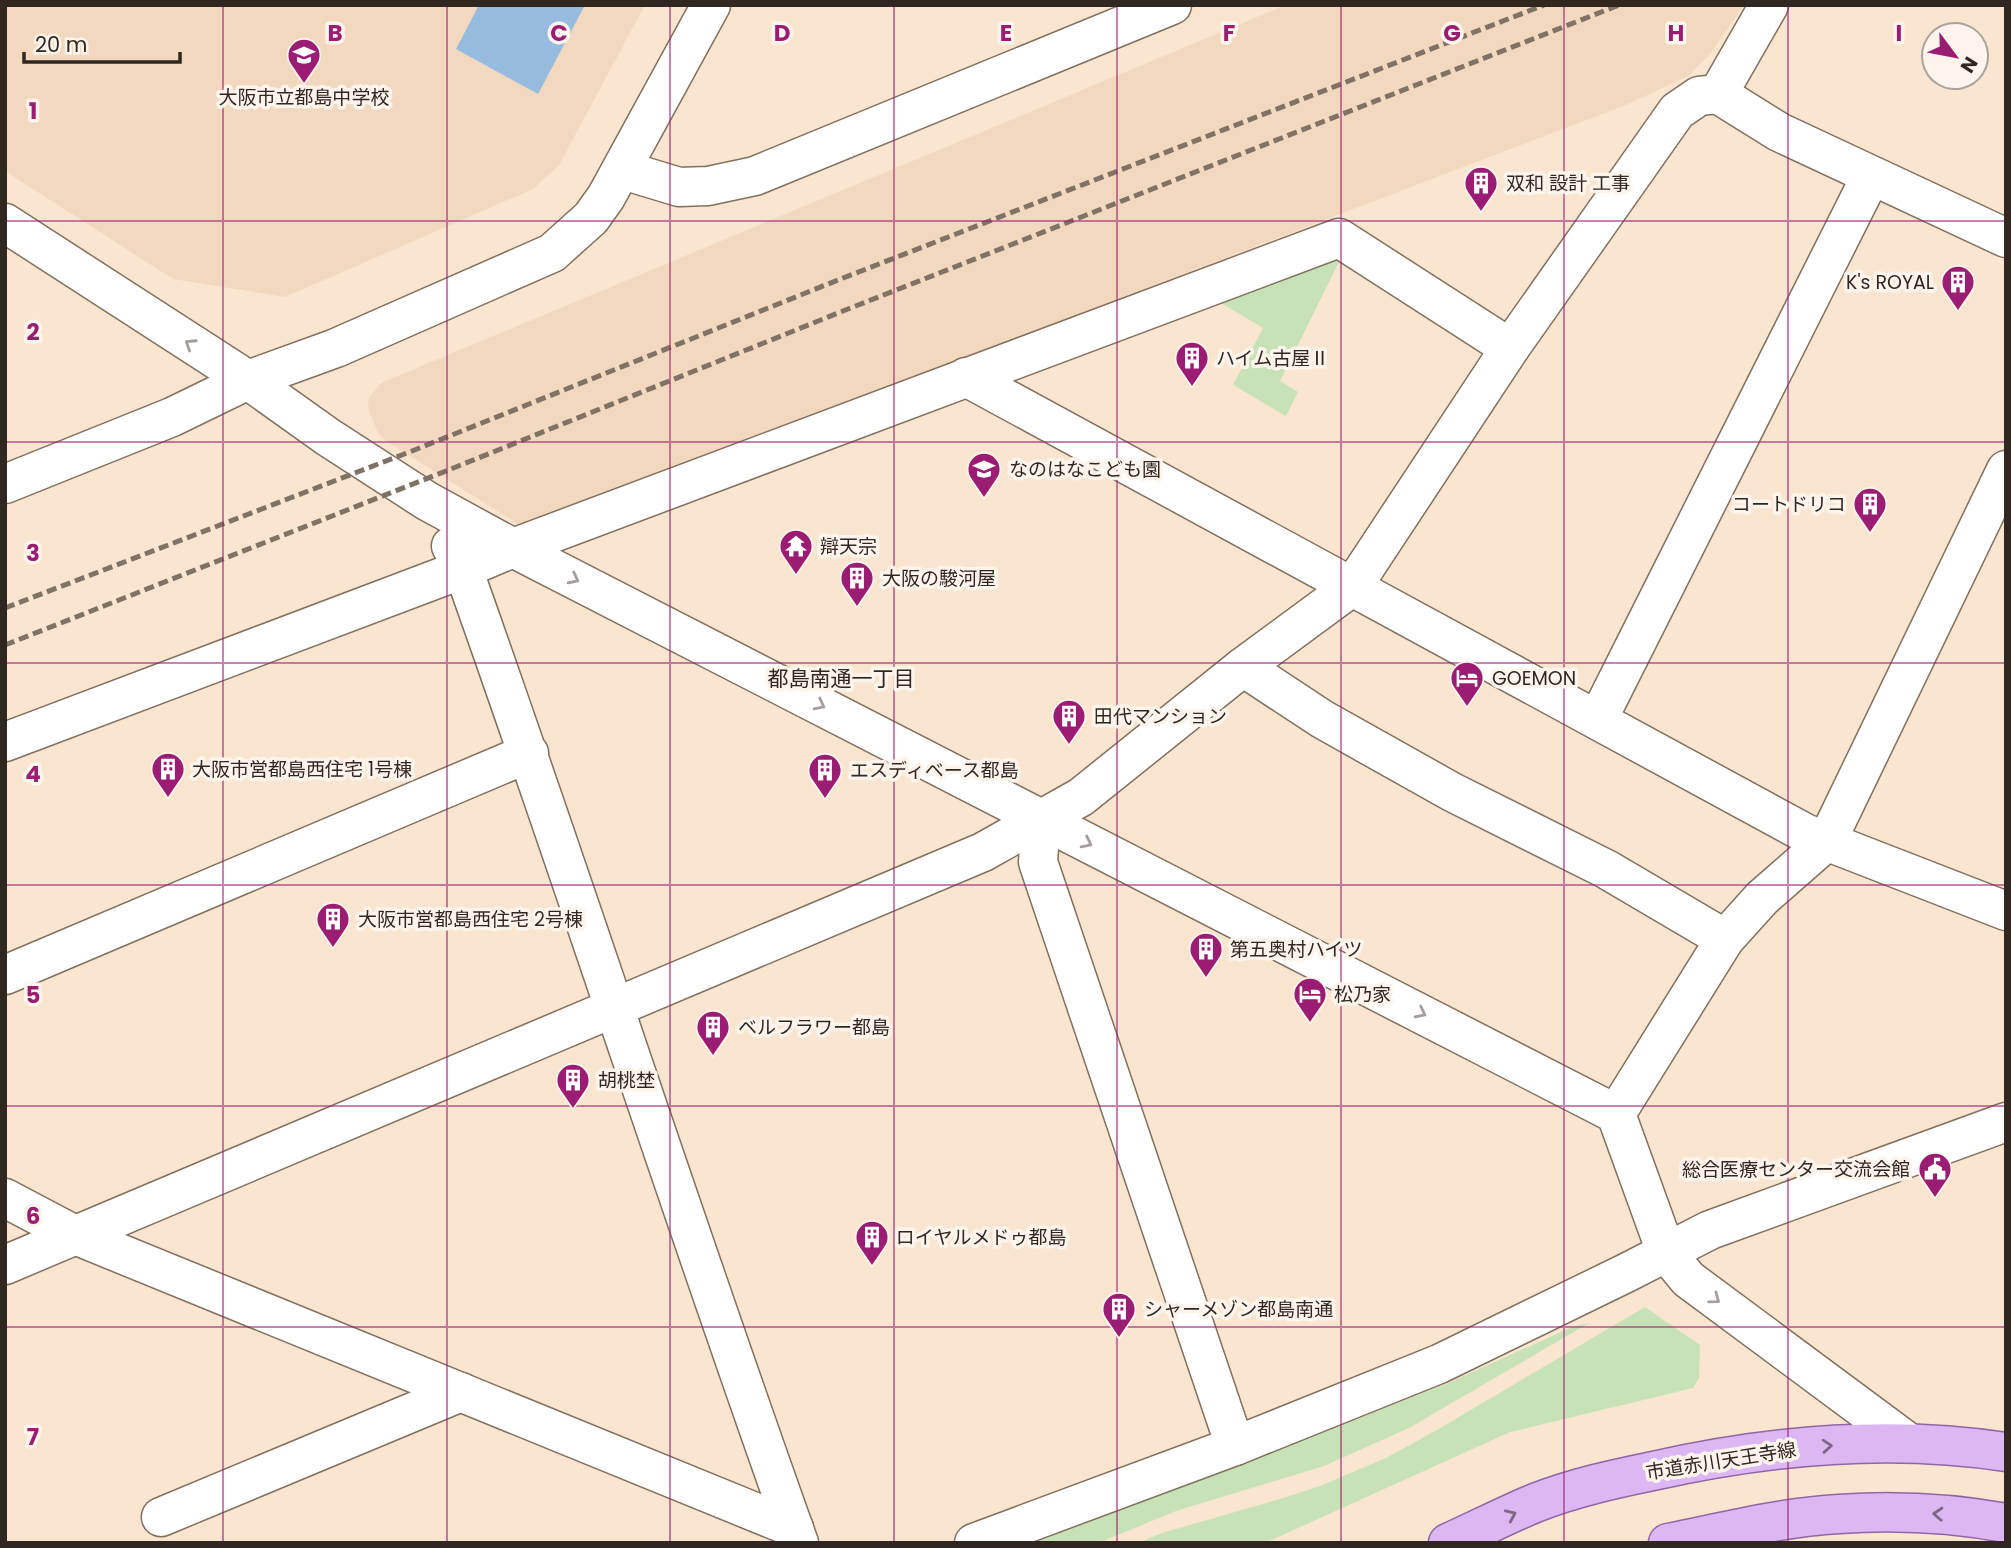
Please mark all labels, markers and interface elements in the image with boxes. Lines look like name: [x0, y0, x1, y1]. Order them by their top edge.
text: B: [327, 17, 343, 49]
text: C: [550, 17, 568, 49]
text: D: [774, 17, 790, 49]
text: E: [1000, 17, 1012, 49]
text: F: [1223, 17, 1235, 49]
text: G: [1443, 17, 1461, 49]
text: H: [1668, 17, 1684, 49]
text: I: [1896, 17, 1902, 49]
scale bar: [24, 21, 180, 65]
north arrow: [1920, 21, 1990, 91]
text: 20 m: [35, 30, 88, 59]
school or university icon: 大阪市立都島中学校: [285, 36, 323, 85]
text: N: [1954, 52, 1984, 78]
place label: 大阪市立都島中学校: [218, 84, 390, 111]
text: 1: [29, 95, 37, 127]
building icon: 双和 設計 工事: [1462, 164, 1500, 213]
place label: 双和 設計 工事: [1506, 170, 1630, 197]
building icon: K's ROYAL: [1939, 263, 1977, 312]
place label: K's ROYAL: [1846, 269, 1934, 296]
text: 2: [26, 316, 40, 348]
one-way arrow: [185, 339, 198, 352]
building icon: ハイム古屋Ⅱ: [1173, 339, 1211, 388]
place label: ハイム古屋Ⅱ: [1216, 345, 1329, 372]
school or university icon: なのはなこども園: [965, 450, 1003, 499]
place label: なのはなこども園: [1009, 456, 1161, 483]
building icon: コートドリコ: [1851, 485, 1889, 534]
place label: コートドリコ: [1732, 491, 1846, 518]
temple icon: 辯天宗: [777, 527, 815, 576]
place label: 辯天宗: [820, 533, 877, 560]
text: 3: [26, 537, 40, 569]
building icon: 大阪の駿河屋: [838, 559, 876, 608]
place label: 大阪の駿河屋: [882, 565, 996, 592]
one-way arrow: [567, 571, 579, 584]
hotel icon: GOEMON: [1448, 659, 1486, 708]
district label: 都島南通一丁目: [768, 664, 915, 693]
place label: GOEMON: [1492, 665, 1576, 692]
one-way arrow: [812, 697, 825, 711]
building icon: 田代マンション: [1050, 697, 1088, 746]
place label: 田代マンション: [1094, 703, 1227, 730]
building icon: 大阪市営都島西住宅 1号棟: [149, 750, 187, 799]
building icon: エスディベース都島: [806, 751, 844, 800]
place label: 大阪市営都島西住宅 1号棟: [192, 756, 412, 783]
place label: エスディベース都島: [850, 757, 1019, 784]
text: 4: [25, 758, 41, 790]
one-way arrow: [1080, 835, 1092, 848]
building icon: 大阪市営都島西住宅 2号棟: [314, 900, 352, 949]
place label: 大阪市営都島西住宅 2号棟: [358, 906, 583, 933]
building icon: 第五奥村ハイツ: [1187, 930, 1225, 979]
place label: 第五奥村ハイツ: [1230, 936, 1363, 963]
hotel icon: 松乃家: [1291, 975, 1329, 1024]
text: 5: [26, 979, 40, 1011]
place label: 松乃家: [1334, 981, 1391, 1008]
one-way arrow: [1414, 1005, 1426, 1019]
building icon: ベルフラワー都島: [694, 1008, 732, 1057]
place label: ベルフラワー都島: [738, 1014, 890, 1041]
building icon: 胡桃埜: [554, 1061, 592, 1110]
place label: 胡桃埜: [598, 1067, 655, 1094]
public building icon: 総合医療センター交流会館: [1916, 1150, 1954, 1199]
place label: 総合医療センター交流会館: [1682, 1156, 1910, 1183]
text: 6: [26, 1200, 40, 1232]
building icon: ロイヤルメドゥ都島: [853, 1218, 891, 1267]
place label: ロイヤルメドゥ都島: [896, 1224, 1066, 1251]
building icon: シャーメゾン都島南通: [1100, 1290, 1138, 1339]
one-way arrow: [1707, 1290, 1720, 1303]
place label: シャーメゾン都島南通: [1144, 1296, 1333, 1323]
text: 7: [27, 1421, 39, 1453]
street label: 市道赤川天王寺線: [1644, 1436, 1798, 1486]
one-way arrow: [1822, 1439, 1833, 1454]
one-way arrow: [1932, 1507, 1943, 1522]
one-way arrow: [1503, 1509, 1516, 1523]

